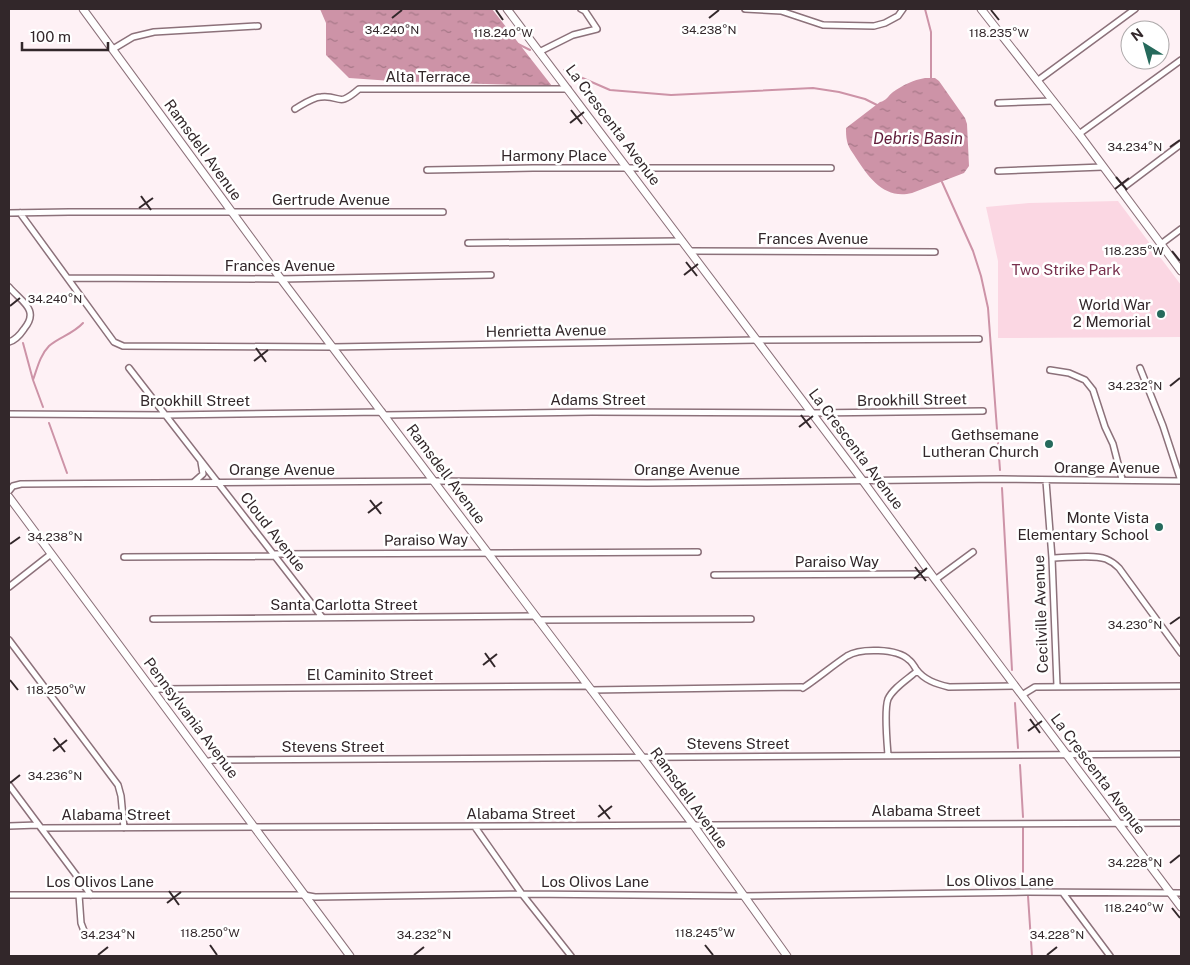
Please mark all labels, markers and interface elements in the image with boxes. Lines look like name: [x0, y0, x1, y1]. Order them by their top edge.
scale bar: [22, 20, 109, 52]
north arrow: [1120, 20, 1170, 70]
text: 34.240°N: [365, 23, 419, 37]
text: 34.238°N: [681, 23, 737, 37]
text: N: [1128, 25, 1146, 44]
text: 118.240°W: [473, 26, 533, 40]
text: 118.235°W: [969, 26, 1029, 40]
text: 100 m: [30, 28, 71, 45]
street label: La Crescenta Avenue: [562, 61, 664, 188]
street label: Alta Terrace: [385, 68, 471, 85]
street label: Ramsdell Avenue: [161, 96, 246, 203]
water label: Debris Basin: [873, 129, 963, 148]
text: 34.234°N: [1108, 140, 1162, 154]
street label: Harmony Place: [501, 147, 607, 164]
street label: Gertrude Avenue: [272, 191, 390, 208]
street label: Frances Avenue: [758, 230, 868, 247]
text: 118.235°W: [1104, 244, 1164, 258]
street label: Frances Avenue: [225, 257, 335, 274]
park label: Two Strike Park: [1011, 261, 1121, 278]
text: 34.240°N: [28, 292, 82, 306]
place label: World War 2 Memorial: [1073, 296, 1151, 330]
marker: World War 2 Memorial: [1155, 308, 1167, 320]
street label: Henrietta Avenue: [486, 321, 606, 340]
text: 34.232°N: [1108, 379, 1162, 393]
street label: La Crescenta Avenue: [805, 385, 907, 512]
street label: Brookhill Street: [857, 390, 967, 409]
street label: Adams Street: [550, 391, 646, 408]
street label: Brookhill Street: [140, 392, 250, 409]
street label: Ramsdell Avenue: [403, 421, 489, 527]
place label: Gethsemane Lutheran Church: [922, 426, 1039, 460]
marker: Gethsemane Lutheran Church: [1043, 438, 1055, 450]
street label: Orange Avenue: [1054, 459, 1160, 476]
street label: Orange Avenue: [229, 461, 335, 478]
street label: Orange Avenue: [634, 461, 740, 478]
street label: Cloud Avenue: [237, 489, 310, 575]
place label: Monte Vista Elementary School: [1017, 509, 1149, 543]
marker: Monte Vista Elementary School: [1153, 521, 1165, 533]
text: 34.238°N: [27, 530, 83, 544]
street label: Paraiso Way: [384, 530, 468, 549]
street label: Paraiso Way: [795, 553, 879, 570]
street label: Cecilville Avenue: [1030, 555, 1051, 673]
street label: Santa Carlotta Street: [270, 596, 418, 613]
text: 34.230°N: [1108, 618, 1162, 632]
street label: Pennsylvania Avenue: [141, 654, 242, 781]
street label: El Caminito Street: [307, 666, 433, 683]
text: 118.250°W: [26, 683, 86, 697]
street label: La Crescenta Avenue: [1047, 710, 1149, 837]
street label: Stevens Street: [686, 735, 790, 752]
street label: Stevens Street: [281, 738, 385, 755]
street label: Ramsdell Avenue: [647, 744, 732, 851]
text: 34.236°N: [28, 769, 82, 783]
street label: Alabama Street: [871, 802, 981, 819]
street label: Alabama Street: [466, 805, 576, 822]
street label: Alabama Street: [61, 806, 171, 823]
text: 34.228°N: [1108, 856, 1162, 870]
street label: Los Olivos Lane: [946, 872, 1054, 889]
street label: Los Olivos Lane: [46, 873, 154, 890]
street label: Los Olivos Lane: [541, 873, 649, 890]
text: 118.240°W: [1104, 901, 1164, 915]
text: 118.250°W: [180, 926, 240, 940]
text: 118.245°W: [675, 926, 735, 940]
text: 34.234°N: [81, 928, 135, 942]
text: 34.232°N: [397, 928, 451, 942]
text: 34.228°N: [1030, 928, 1084, 942]

